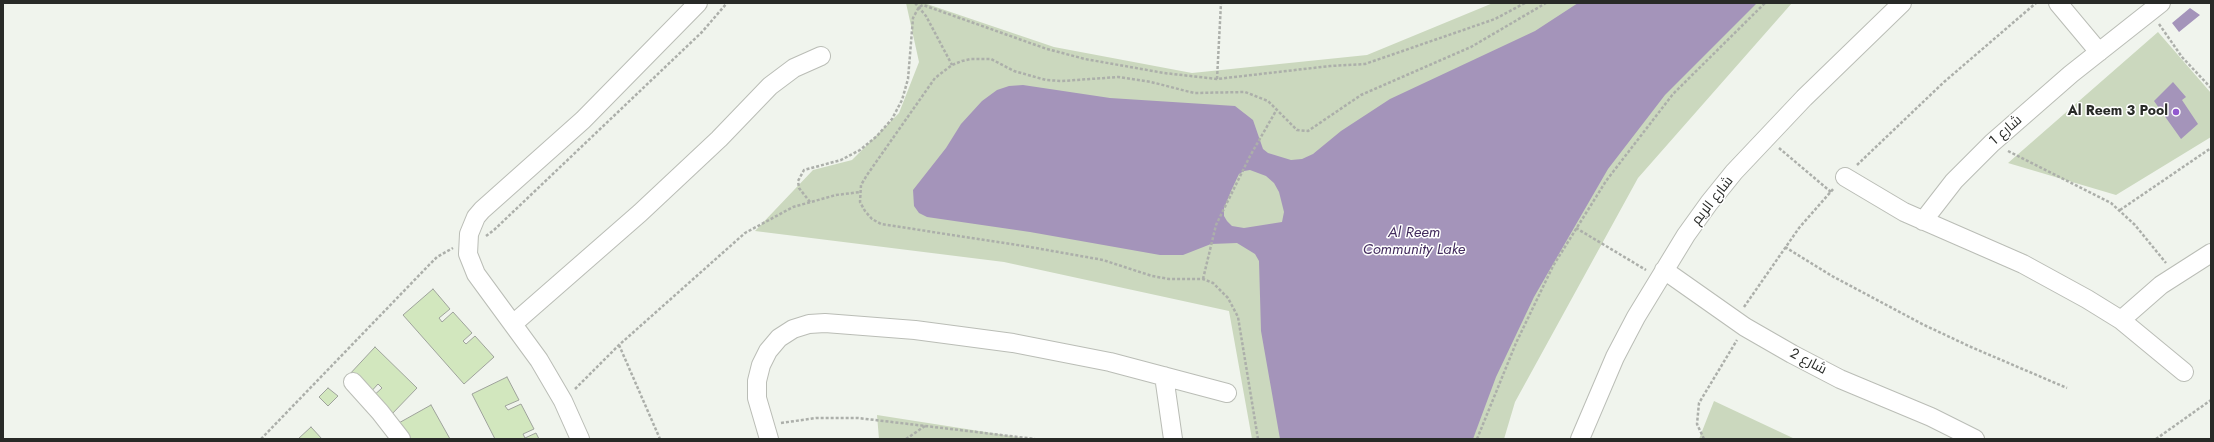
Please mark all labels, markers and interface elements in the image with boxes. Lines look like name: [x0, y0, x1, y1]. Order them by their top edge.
place label: Al Reem 3 Pool: [2067, 104, 2168, 120]
marker: Al Reem 3 Pool: [2171, 107, 2181, 117]
street label: شارع 1: [1986, 112, 2026, 150]
street label: شارع الريم: [1689, 173, 1737, 229]
water label: Al Reem Community Lake: [1363, 224, 1465, 259]
street label: شارع 2: [1787, 345, 1829, 379]

